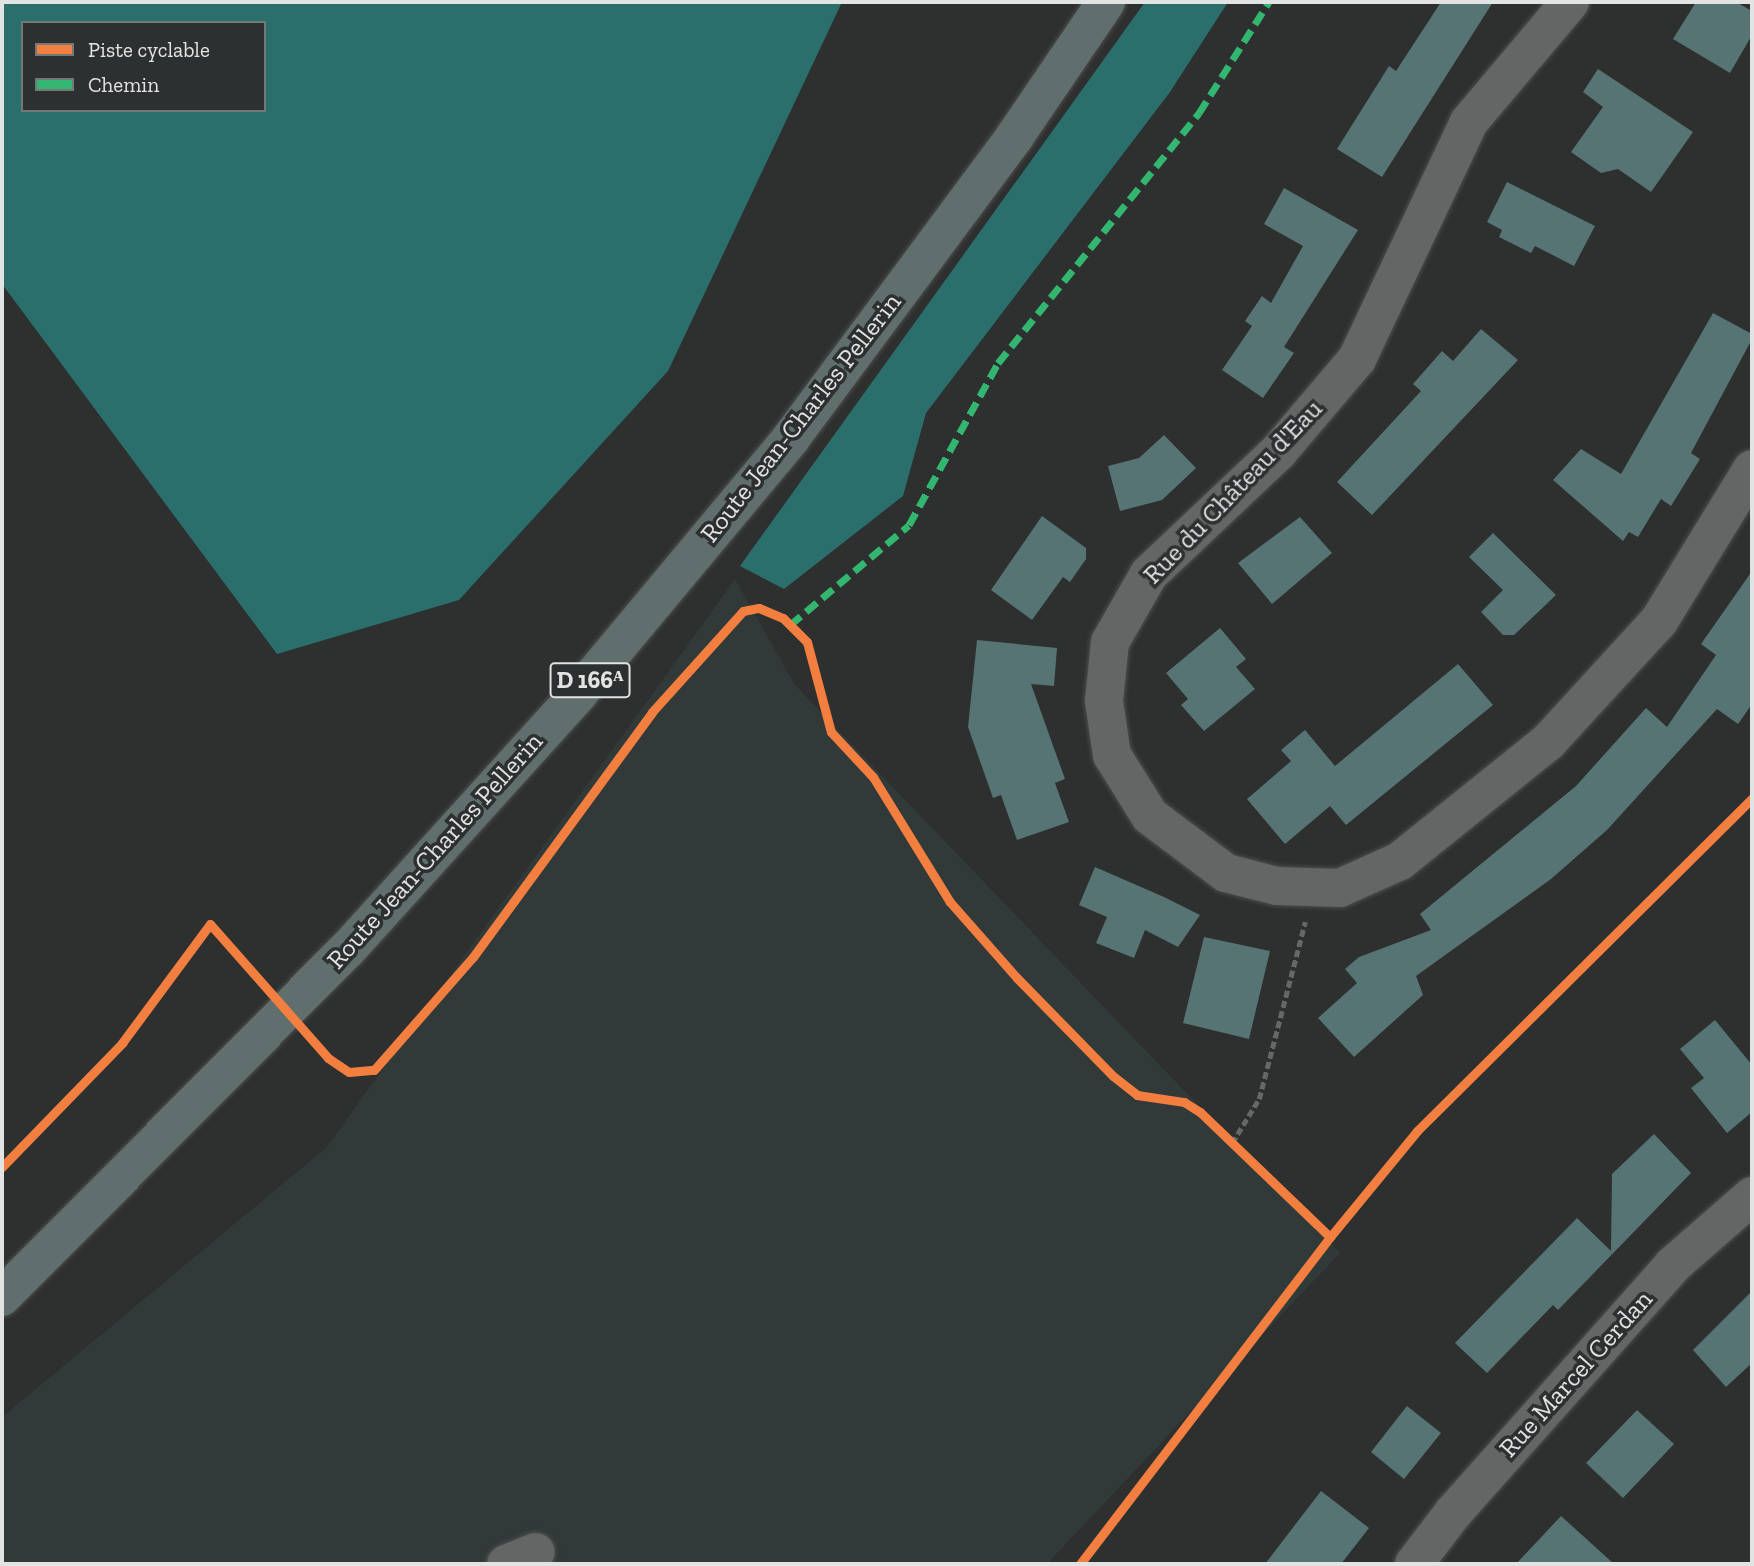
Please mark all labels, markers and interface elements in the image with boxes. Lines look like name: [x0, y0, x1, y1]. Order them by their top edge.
legend: [21, 21, 266, 112]
text: Piste cyclable: [88, 37, 210, 62]
text: Chemin: [88, 72, 159, 97]
street label: Route Jean-Charles Pellerin: [694, 287, 908, 549]
street label: Rue du Château d'Eau: [1137, 393, 1329, 591]
road number: D 166ᴬ: [548, 660, 632, 700]
street label: Route Jean-Charles Pellerin: [320, 726, 550, 976]
street label: Rue Marcel Cerdan: [1493, 1284, 1659, 1464]

